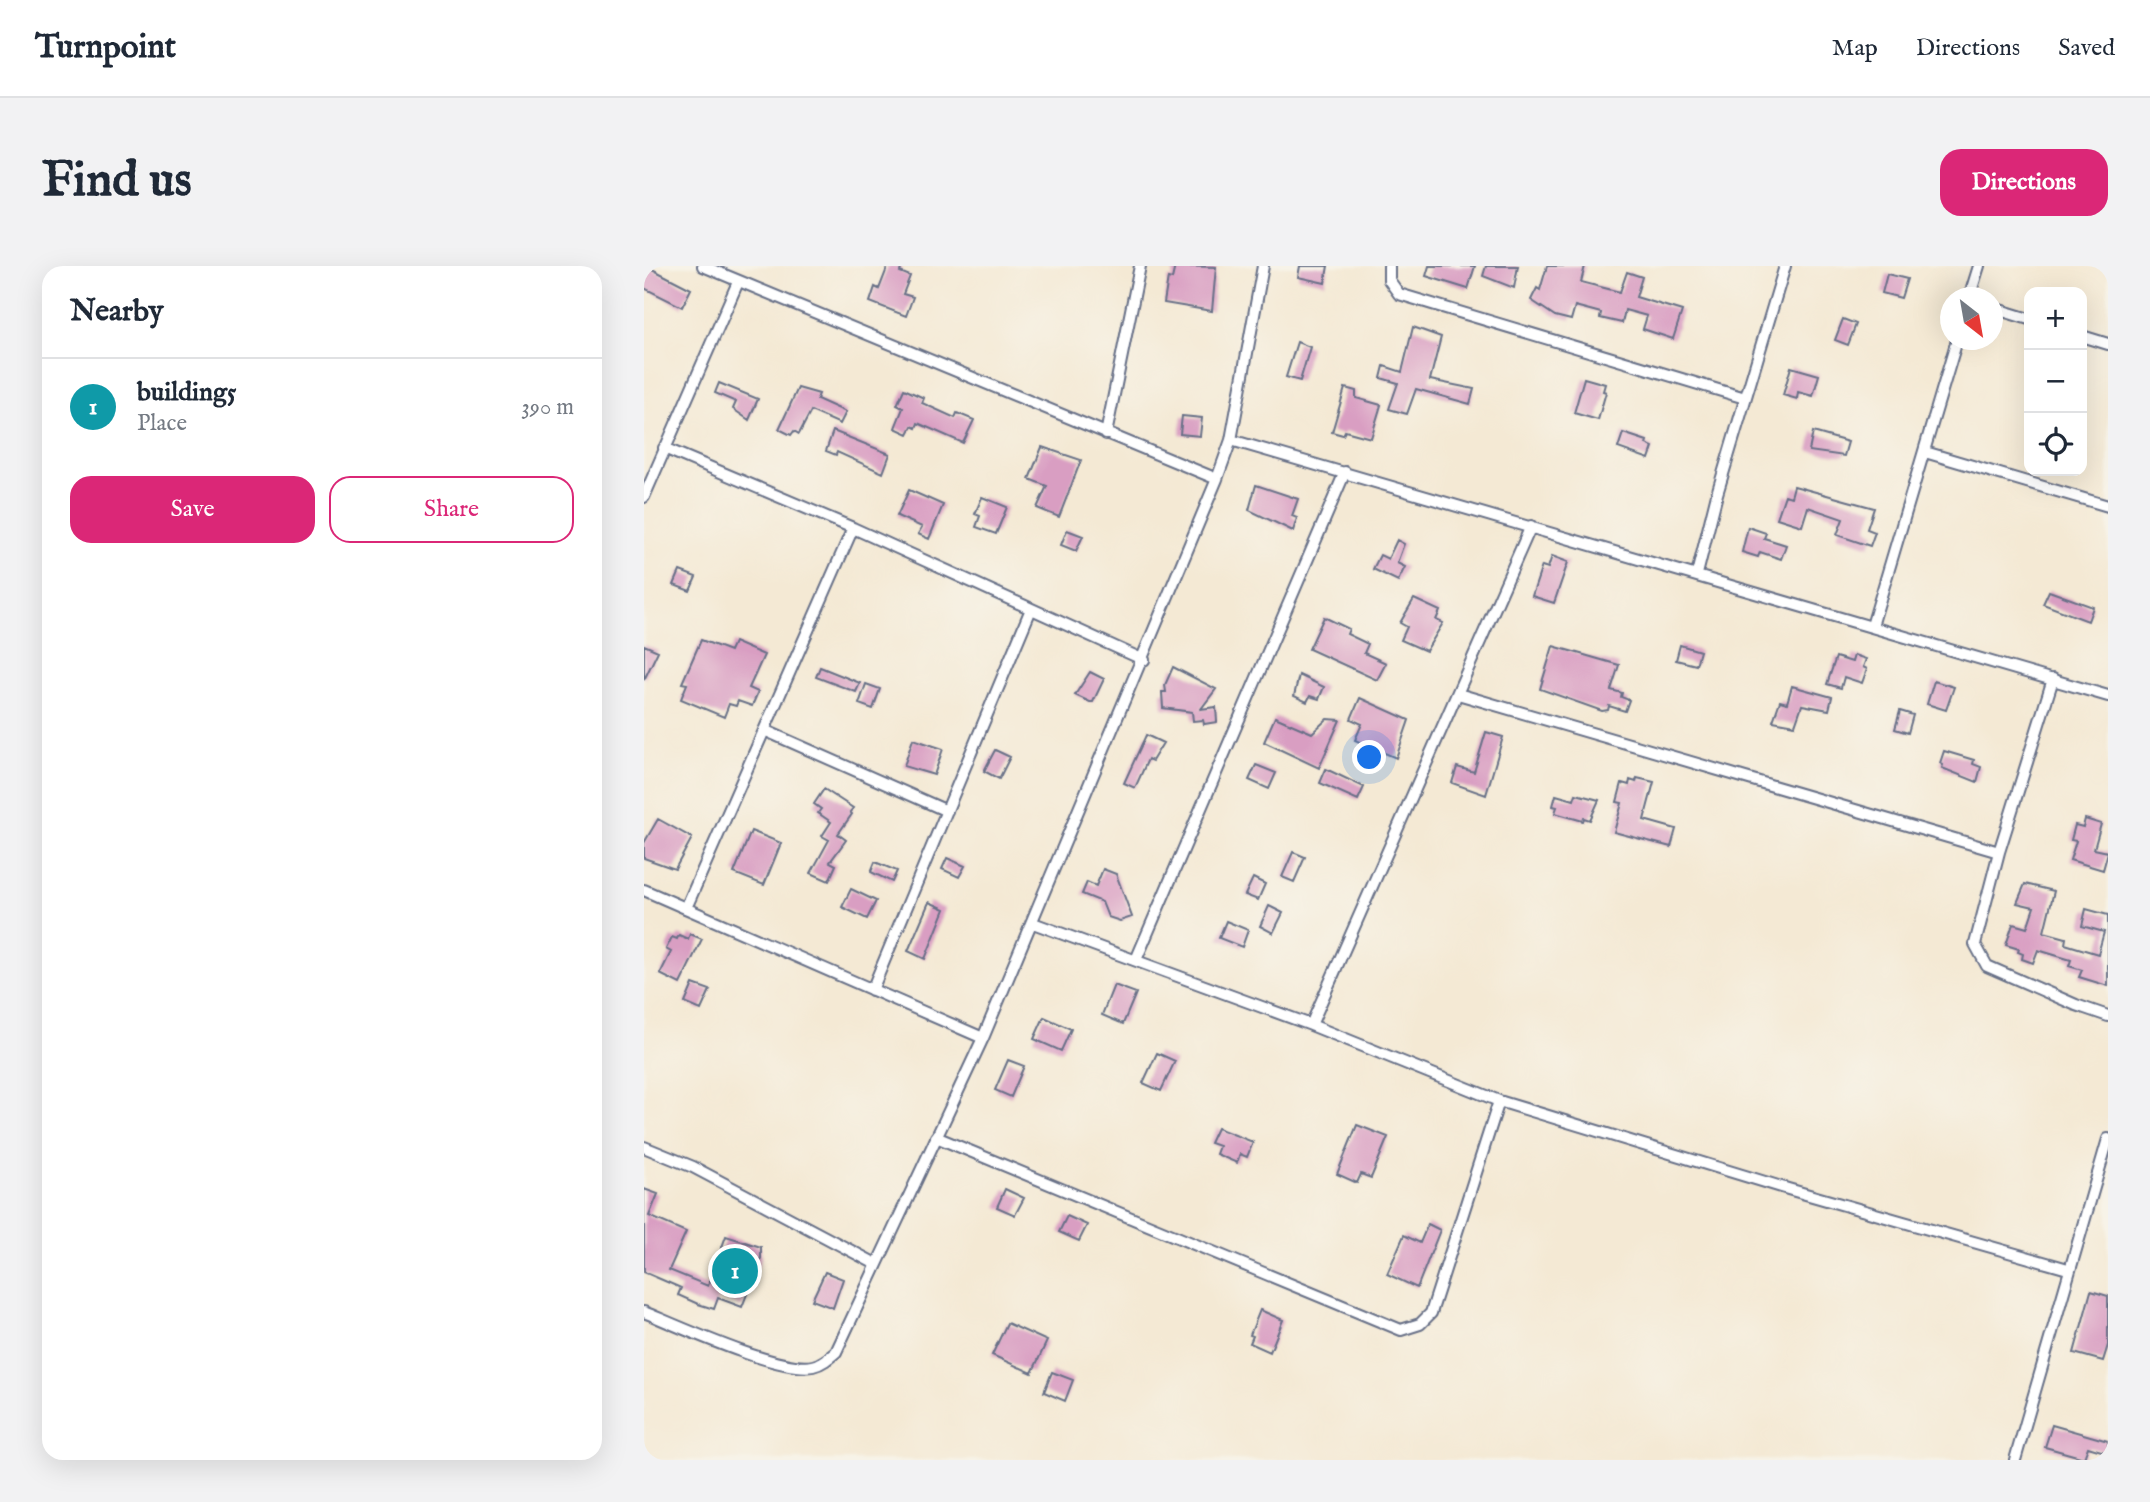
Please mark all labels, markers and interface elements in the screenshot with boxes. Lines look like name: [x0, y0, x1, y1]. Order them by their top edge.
text: Turnpoint: [35, 27, 176, 69]
text: Map: [1832, 33, 1878, 64]
text: Directions: [1916, 33, 2020, 64]
text: Saved: [2058, 33, 2115, 64]
button: Directions: [1940, 149, 2108, 216]
text: Find us: [42, 151, 192, 213]
north arrow: [1940, 287, 2003, 350]
map controls: [2024, 287, 2087, 476]
button: +: [2024, 287, 2087, 350]
text: Nearby: [70, 293, 163, 331]
button: −: [2024, 350, 2087, 413]
text: building5: [137, 376, 236, 409]
text: 1: [89, 393, 97, 422]
text: 390 m: [521, 393, 574, 422]
text: Place: [137, 409, 187, 438]
button: locate: [2024, 413, 2087, 476]
button: Save: [70, 476, 315, 543]
button: Share: [329, 476, 574, 543]
your location: [1352, 740, 1386, 774]
pin: 1: [712, 1245, 758, 1297]

